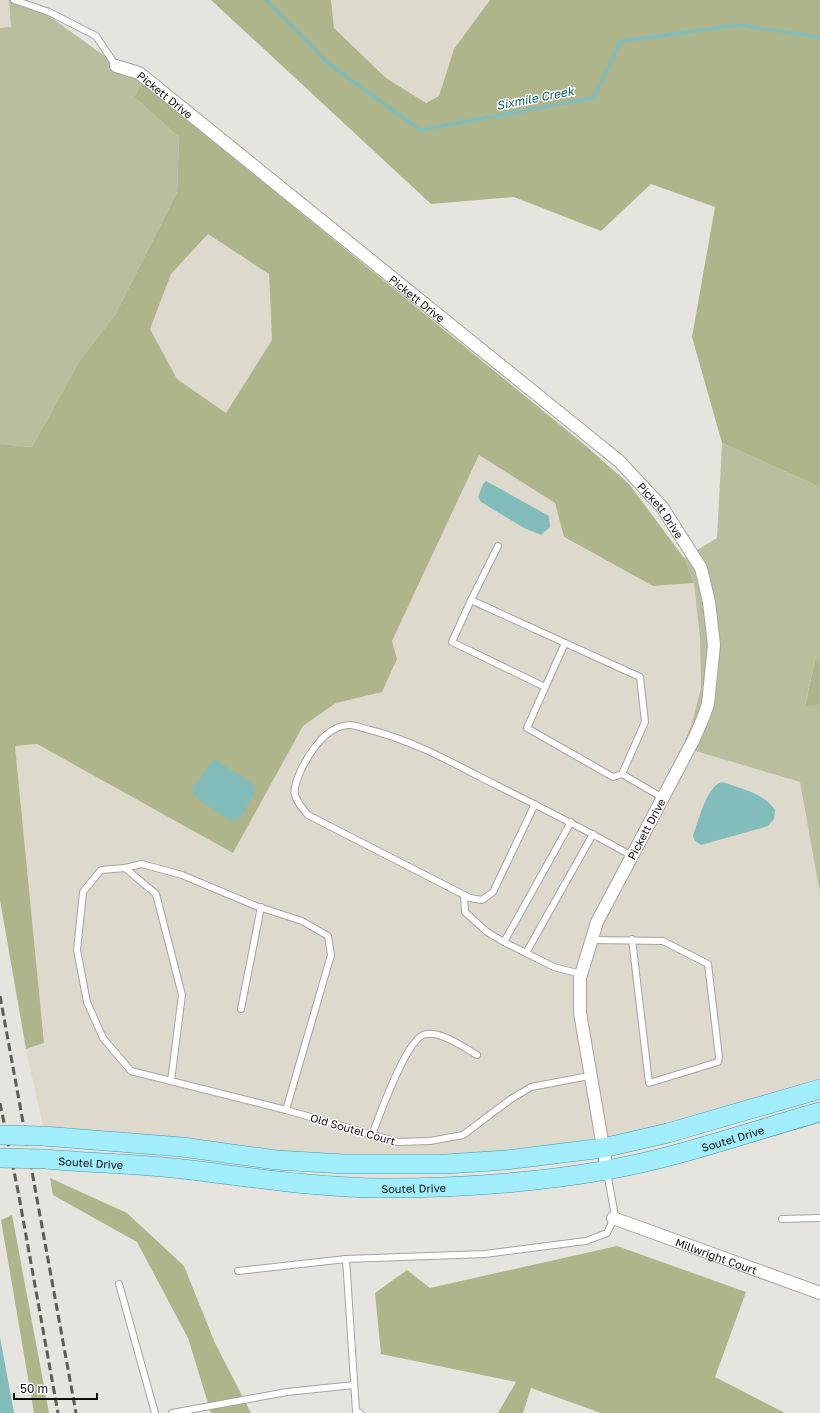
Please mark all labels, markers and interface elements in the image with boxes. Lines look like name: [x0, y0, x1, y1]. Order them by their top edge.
street label: Pickett Drive: [135, 68, 196, 121]
water label: Sixmile Creek: [495, 83, 576, 113]
street label: Pickett Drive: [387, 272, 448, 324]
street label: Pickett Drive: [635, 479, 687, 540]
street label: Pickett Drive: [624, 796, 668, 862]
street label: Old Soutel Court: [309, 1111, 397, 1147]
street label: Soutel Drive: [700, 1122, 765, 1153]
street label: Soutel Drive: [58, 1154, 124, 1171]
street label: Soutel Drive: [381, 1180, 446, 1195]
street label: Millwright Court: [674, 1235, 759, 1276]
scale bar: [14, 1375, 97, 1401]
text: 50 m: [20, 1381, 48, 1396]

